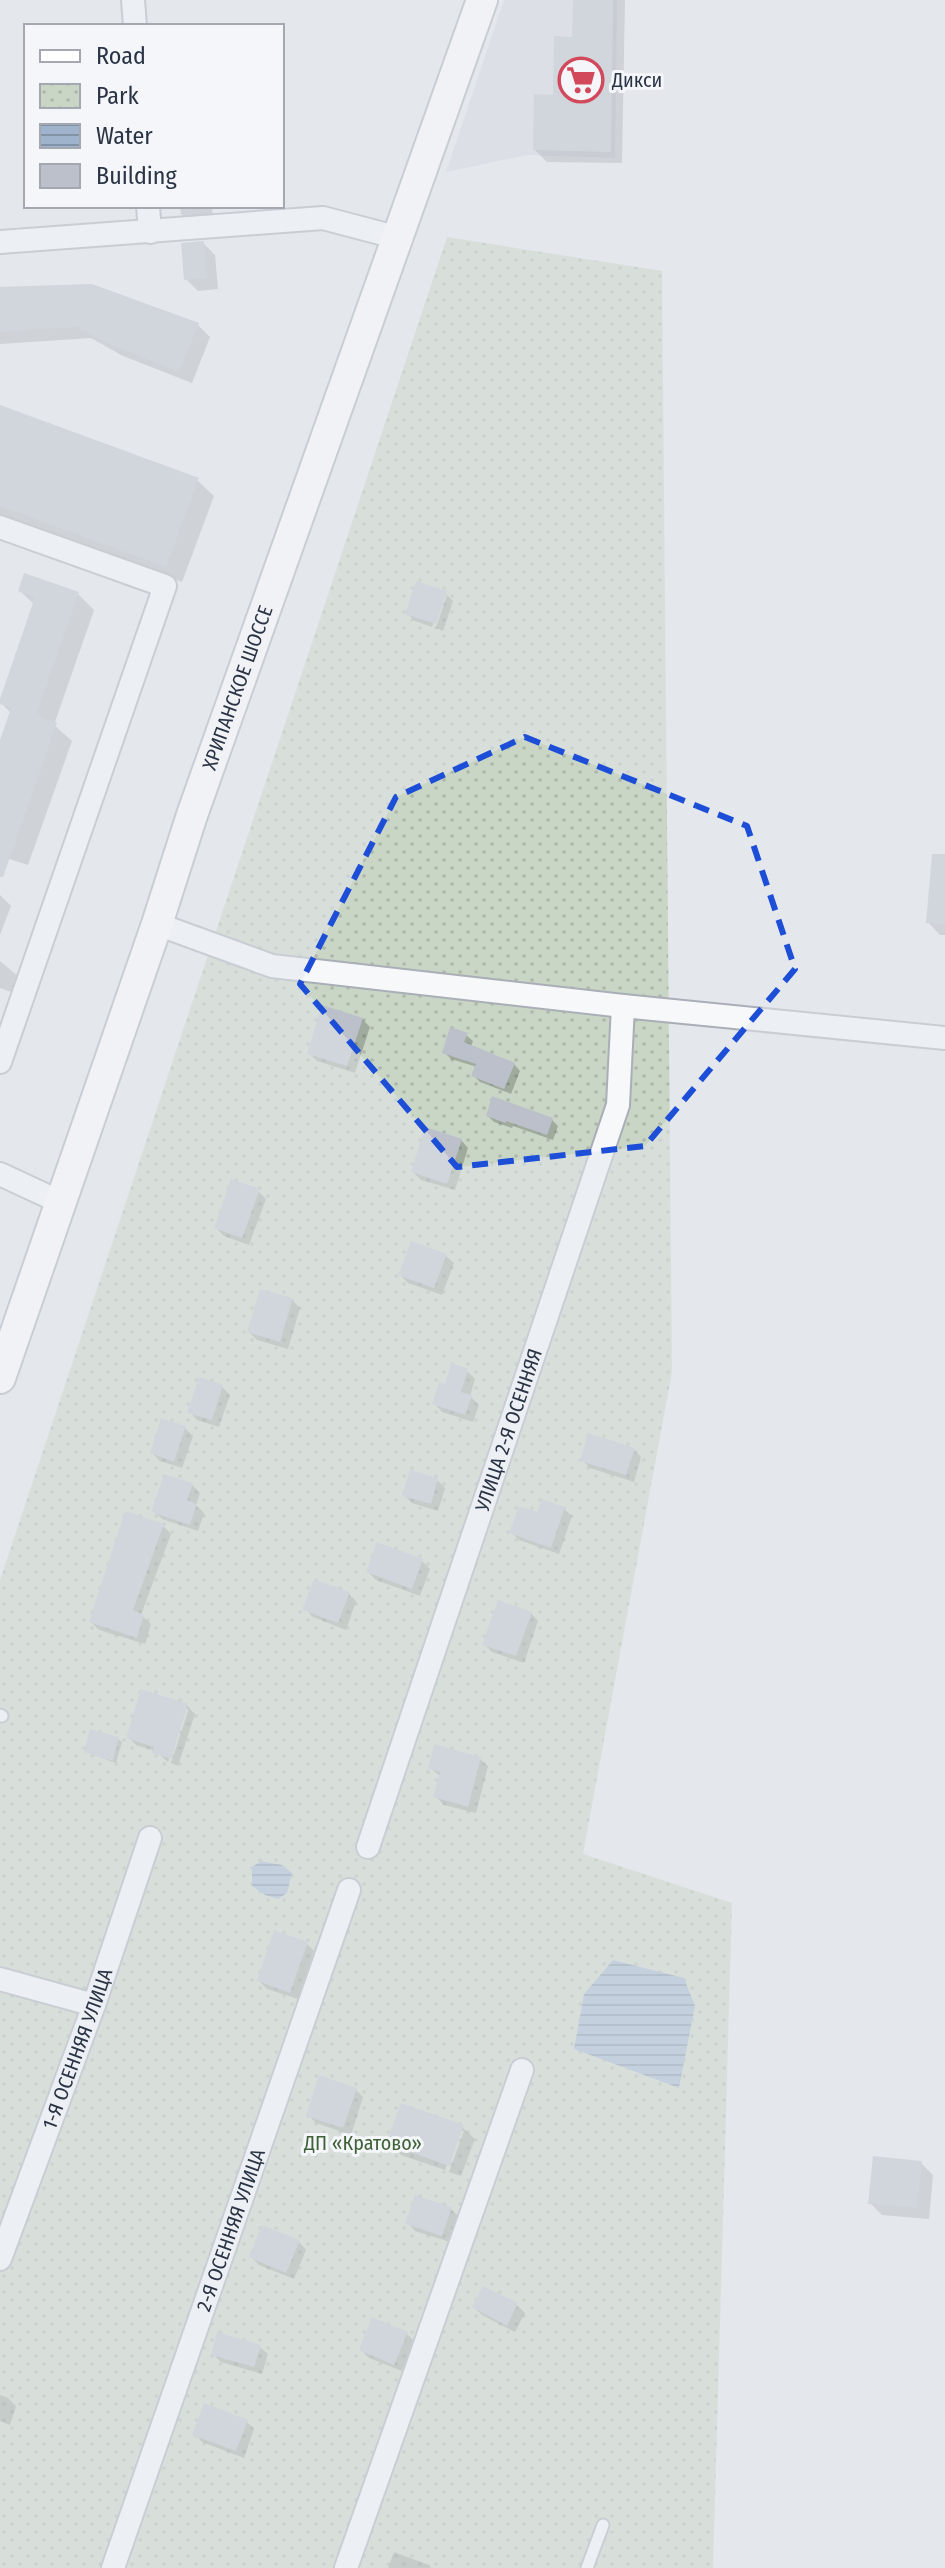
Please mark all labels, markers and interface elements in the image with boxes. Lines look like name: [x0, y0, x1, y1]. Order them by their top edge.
legend: [24, 24, 284, 208]
text: Road: [96, 42, 146, 70]
supermarket icon: Дикси: [557, 56, 605, 104]
place label: Дикси: [611, 68, 662, 92]
text: Park: [96, 82, 139, 110]
text: Water: [96, 122, 153, 150]
text: Building: [96, 162, 178, 190]
street label: ХРИПАНСКОЕ ШОССЕ: [197, 602, 278, 773]
street label: УЛИЦА 2-Я ОСЕННЯЯ: [470, 1345, 547, 1516]
street label: 1-Я ОСЕННЯЯ УЛИЦА: [37, 1965, 118, 2133]
park label: ДП «Кратово»: [303, 2131, 422, 2155]
street label: 2-Я ОСЕННЯЯ УЛИЦА: [191, 2145, 270, 2314]

